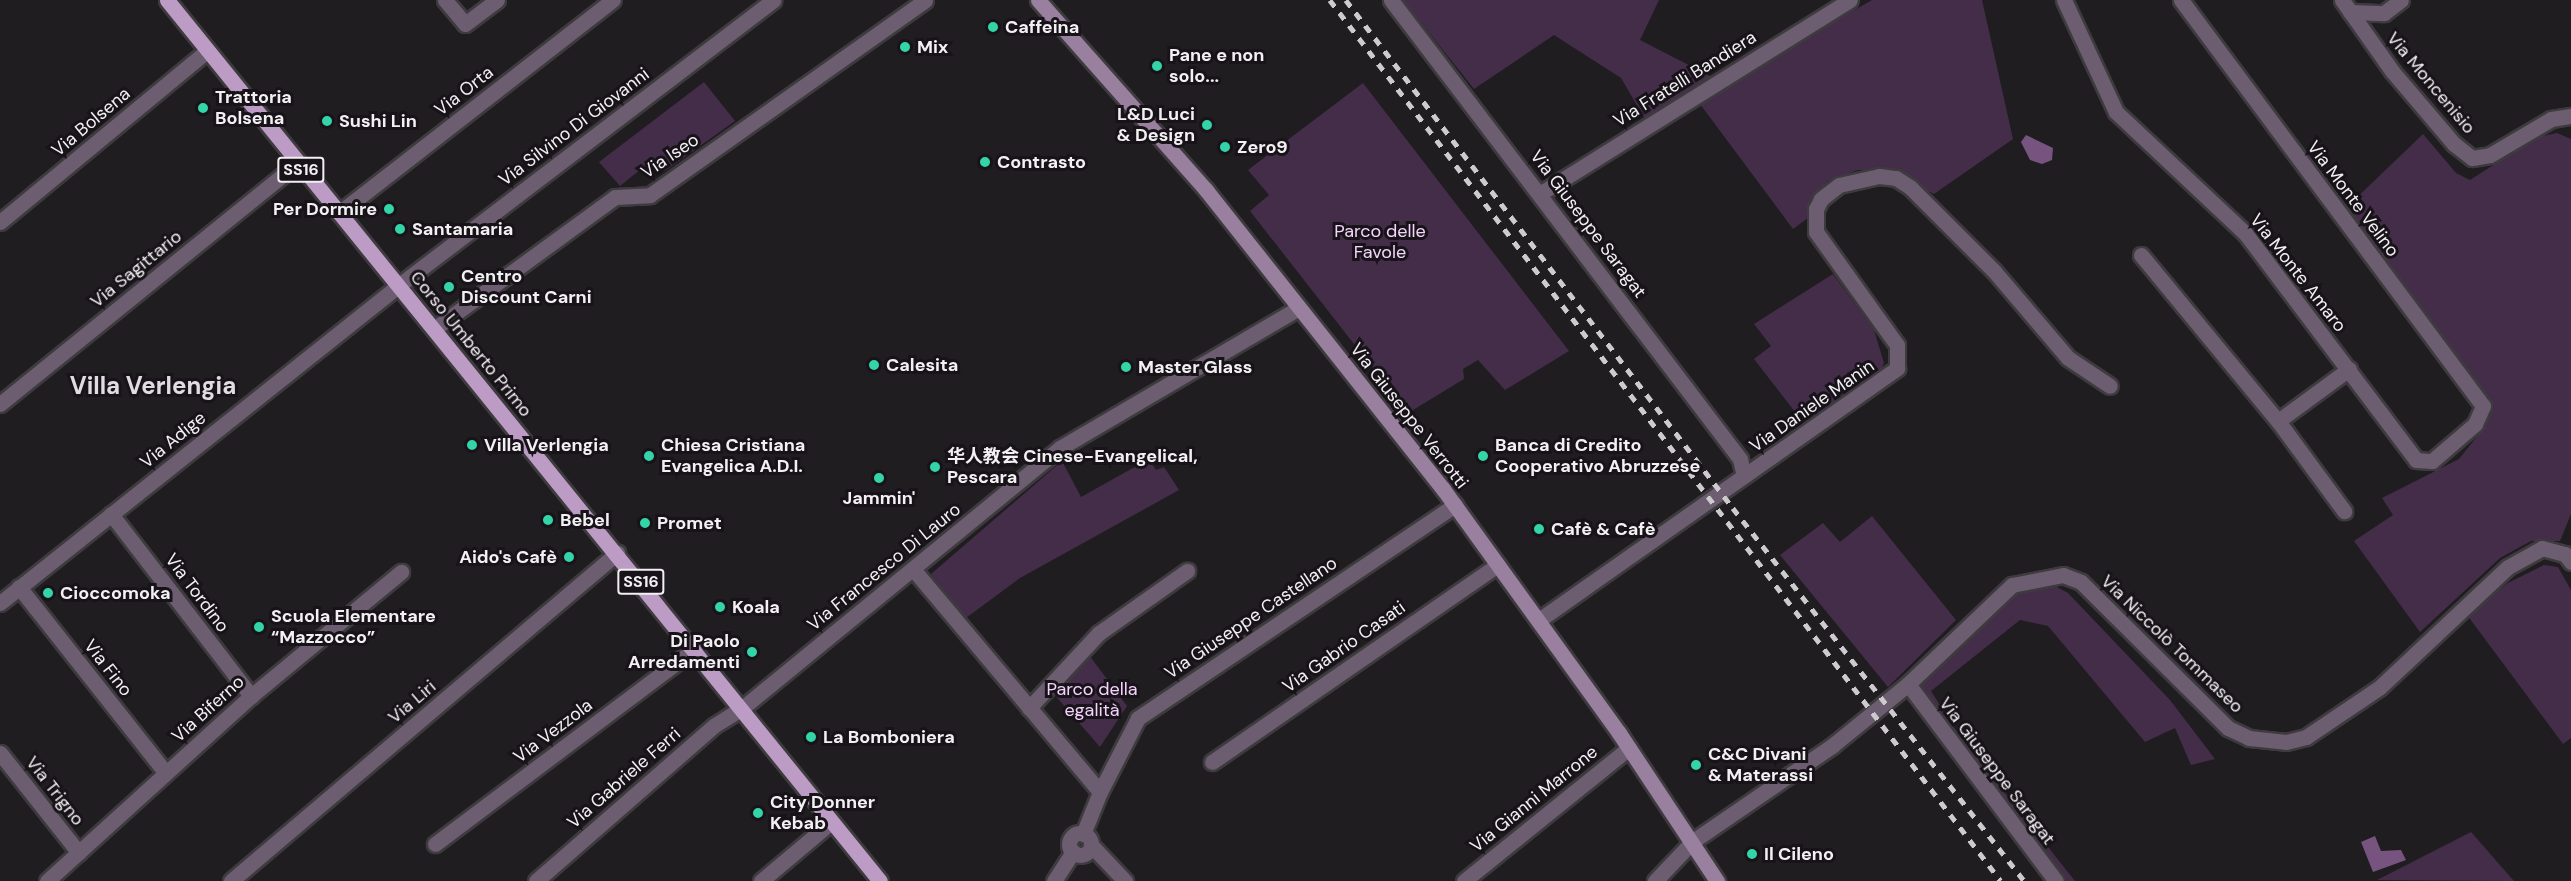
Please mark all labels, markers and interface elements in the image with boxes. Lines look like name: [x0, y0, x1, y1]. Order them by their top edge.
place label: Caffeina: [1005, 16, 1079, 38]
marker: Caffeina: [986, 20, 1000, 34]
street label: Via Fratelli Bandiera: [1610, 26, 1760, 132]
street label: Via Moncenisio: [2382, 28, 2480, 138]
place label: Mix: [917, 36, 948, 58]
marker: Mix: [898, 40, 912, 54]
place label: Pane e non solo...: [1169, 45, 1264, 88]
marker: Pane e non solo...: [1150, 59, 1164, 73]
street label: Via Orta: [430, 61, 498, 121]
street label: Via Silvino Di Giovanni: [495, 63, 653, 191]
street label: Via Bolsena: [47, 83, 135, 161]
place label: Trattoria Bolsena: [215, 87, 292, 130]
marker: Trattoria Bolsena: [196, 101, 210, 115]
place label: L&D Luci & Design: [1117, 104, 1195, 146]
place label: Sushi Lin: [339, 110, 417, 132]
marker: Sushi Lin: [320, 114, 334, 128]
marker: L&D Luci & Design: [1200, 118, 1214, 132]
street label: Via Iseo: [637, 129, 703, 183]
place label: Zero9: [1237, 136, 1288, 158]
street label: Via Monte Velino: [2302, 137, 2404, 261]
marker: Zero9: [1218, 140, 1232, 154]
street label: Via Giuseppe Saragat: [1525, 146, 1651, 302]
place label: Contrasto: [997, 151, 1086, 173]
marker: Contrasto: [978, 155, 992, 169]
road number: SS16: [277, 157, 325, 183]
place label: Per Dormire: [273, 198, 377, 220]
marker: Per Dormire: [382, 202, 396, 216]
street label: Via Monte Amaro: [2245, 210, 2351, 336]
place label: Santamaria: [412, 218, 513, 240]
park label: Parco delle Favole: [1334, 221, 1426, 264]
marker: Santamaria: [393, 222, 407, 236]
street label: Via Sagittario: [86, 226, 186, 312]
place label: Centro Discount Carni: [461, 266, 592, 308]
street label: Corso Umberto Primo: [406, 267, 536, 421]
marker: Centro Discount Carni: [442, 280, 456, 294]
street label: Via Giuseppe Verrotti: [1345, 339, 1473, 493]
place label: Calesita: [886, 354, 958, 376]
street label: Via Daniele Manin: [1746, 355, 1878, 457]
place label: Master Glass: [1138, 356, 1252, 378]
marker: Calesita: [867, 358, 881, 372]
marker: Master Glass: [1119, 360, 1133, 374]
district label: Villa Verlengia: [70, 372, 236, 400]
street label: Via Adige: [136, 407, 210, 473]
place label: Villa Verlengia: [484, 434, 609, 456]
place label: Chiesa Cristiana Evangelica A.D.I.: [661, 435, 805, 478]
place label: Banca di Credito Cooperativo Abruzzese: [1495, 435, 1700, 478]
marker: Villa Verlengia: [465, 438, 479, 452]
place label: 华人教会 Cinese-Evangelical, Pescara: [947, 446, 1198, 488]
marker: Chiesa Cristiana Evangelica A.D.I.: [642, 449, 656, 463]
marker: Banca di Credito Cooperativo Abruzzese: [1476, 449, 1490, 463]
marker: 华人教会 Cinese-Evangelical, Pescara: [928, 460, 942, 474]
marker: Jammin': [872, 471, 886, 485]
place label: Jammin': [843, 487, 915, 509]
street label: Via Francesco Di Lauro: [803, 499, 965, 635]
place label: Bebel: [560, 509, 610, 531]
place label: Promet: [657, 512, 722, 534]
marker: Bebel: [541, 513, 555, 527]
marker: Promet: [638, 516, 652, 530]
place label: Cafè & Cafè: [1551, 518, 1655, 540]
marker: Cafè & Cafè: [1532, 522, 1546, 536]
place label: Aido's Cafè: [459, 546, 557, 568]
street label: Via Tordino: [160, 549, 234, 637]
marker: Aido's Cafè: [562, 550, 576, 564]
street label: Via Giuseppe Castellano: [1161, 552, 1341, 684]
road number: SS16: [617, 569, 665, 595]
street label: Via Niccolò Tommaseo: [2096, 570, 2248, 718]
place label: Cioccomoka: [60, 582, 171, 604]
marker: Cioccomoka: [41, 586, 55, 600]
place label: Koala: [732, 596, 780, 618]
street label: Via Gabrio Casati: [1279, 597, 1409, 697]
marker: Koala: [713, 600, 727, 614]
place label: Scuola Elementare “Mazzocco”: [271, 606, 436, 648]
marker: Scuola Elementare “Mazzocco”: [252, 620, 266, 634]
place label: Di Paolo Arredamenti: [628, 631, 740, 674]
street label: Via Fino: [79, 635, 137, 701]
marker: Di Paolo Arredamenti: [745, 645, 759, 659]
street label: Via Biferno: [167, 671, 249, 747]
street label: Via Liri: [384, 676, 440, 728]
park label: Parco della egalità: [1046, 679, 1138, 722]
street label: Via Giuseppe Saragat: [1934, 693, 2060, 849]
street label: Via Vezzola: [509, 694, 597, 768]
street label: Via Gabriele Ferri: [563, 723, 685, 833]
place label: La Bomboniera: [823, 726, 955, 748]
marker: La Bomboniera: [804, 730, 818, 744]
street label: Via Gianni Marrone: [1466, 741, 1602, 857]
place label: C&C Divani & Materassi: [1708, 744, 1813, 786]
street label: Via Trigno: [21, 752, 89, 830]
marker: C&C Divani & Materassi: [1689, 758, 1703, 772]
place label: City Donner Kebab: [770, 792, 875, 834]
marker: City Donner Kebab: [751, 806, 765, 820]
place label: Il Cileno: [1764, 843, 1834, 865]
marker: Il Cileno: [1745, 847, 1759, 861]

